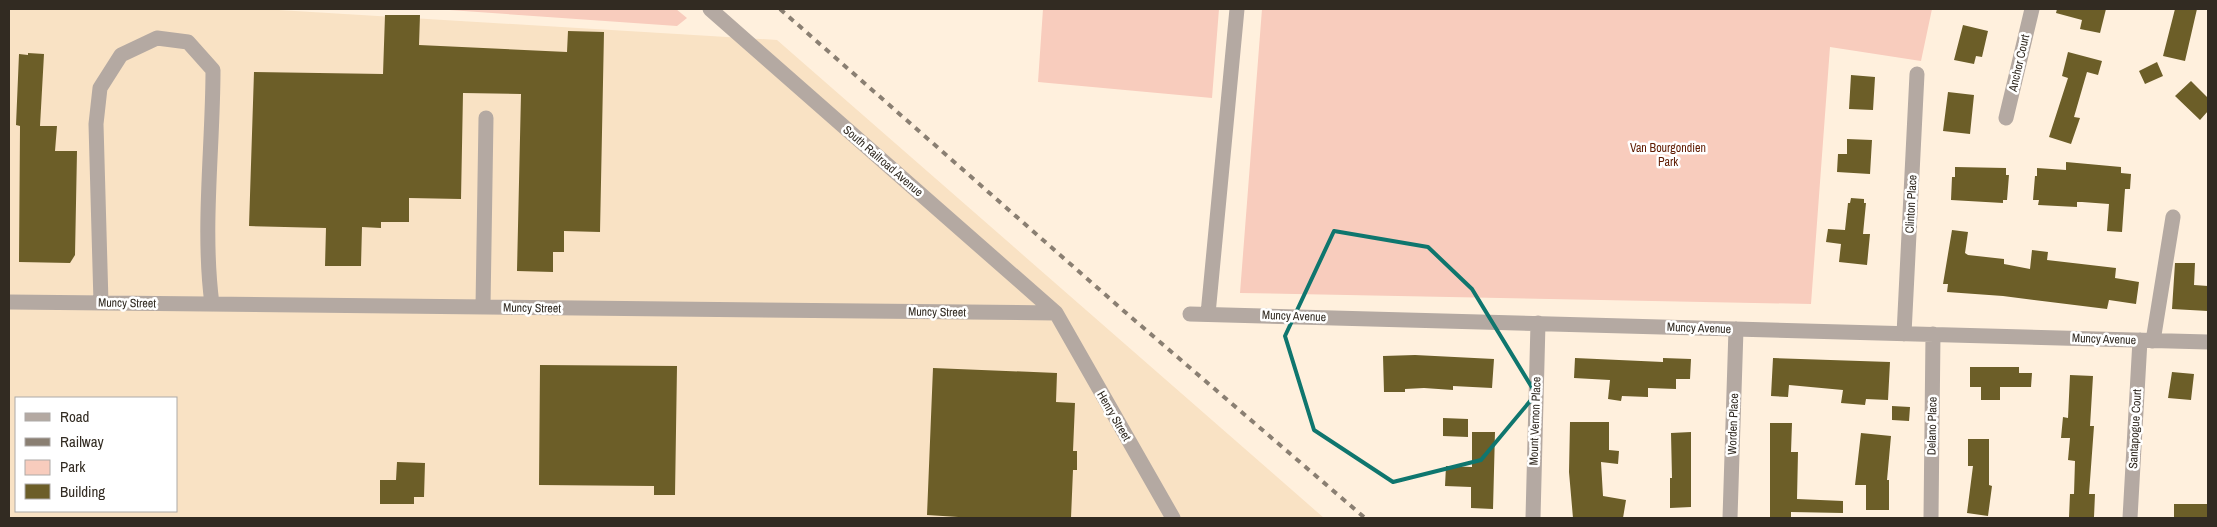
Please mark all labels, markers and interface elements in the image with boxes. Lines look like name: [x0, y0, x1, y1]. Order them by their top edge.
street label: Anchor Court: [2004, 33, 2033, 94]
street label: South Railroad Avenue: [840, 122, 926, 200]
park label: Van Bourgondien Park: [1630, 140, 1706, 170]
street label: Clinton Place: [1901, 174, 1921, 234]
street label: Muncy Street: [98, 294, 156, 312]
street label: Muncy Street: [503, 299, 561, 317]
street label: Muncy Street: [908, 303, 966, 321]
street label: Muncy Avenue: [1262, 307, 1326, 325]
street label: Muncy Avenue: [1667, 319, 1731, 337]
street label: Muncy Avenue: [2072, 330, 2136, 348]
street label: Mount Vernon Place: [1525, 376, 1545, 466]
street label: Henry Street: [1093, 388, 1135, 444]
street label: Santapogue Court: [2125, 388, 2145, 469]
street label: Worden Place: [1724, 393, 1742, 455]
legend: [15, 397, 178, 512]
street label: Delano Place: [1923, 397, 1941, 455]
text: Road: [60, 406, 89, 427]
text: Railway: [60, 431, 105, 452]
text: Park: [60, 456, 86, 477]
text: Building: [60, 481, 105, 502]

